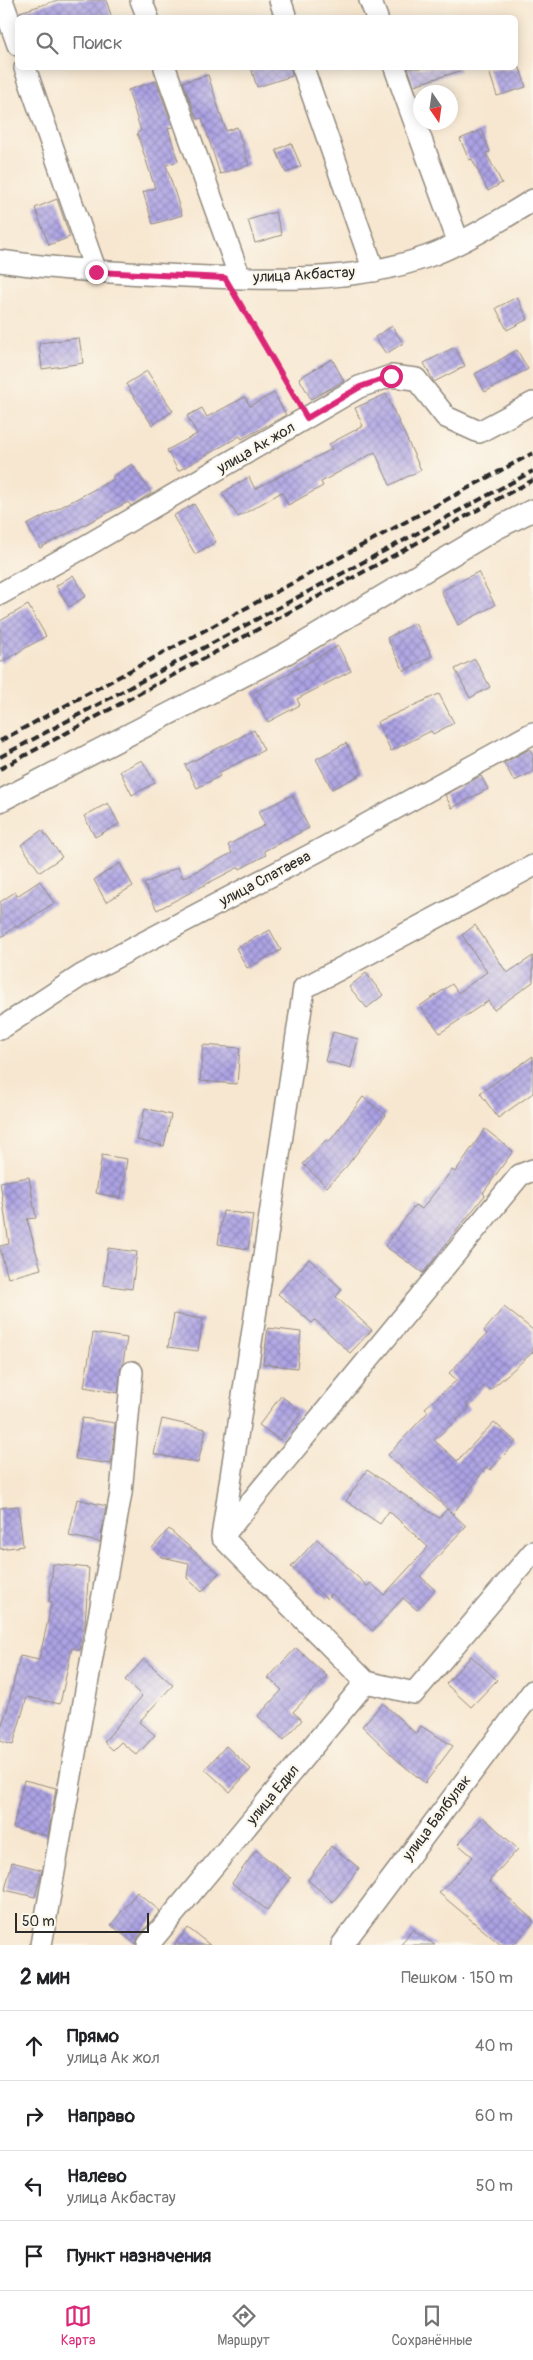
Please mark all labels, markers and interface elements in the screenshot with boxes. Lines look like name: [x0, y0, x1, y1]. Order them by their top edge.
search box: [15, 15, 518, 70]
icon: search: [33, 29, 61, 57]
text: Поиск: [73, 31, 123, 55]
north arrow: [413, 85, 458, 130]
route end: [85, 261, 108, 284]
street label: улица Акбастау: [252, 263, 356, 287]
route start: [380, 365, 403, 388]
street label: улица Ак жол: [213, 418, 298, 478]
street label: улица Спатаева: [215, 847, 314, 911]
street label: улица Едил: [242, 1761, 303, 1829]
street label: улица Балбулак: [398, 1771, 475, 1865]
scale bar: [15, 1910, 149, 1933]
text: 50 m: [22, 1913, 55, 1930]
text: 2 мин: [20, 1964, 70, 1991]
text: Пешком · 150 m: [401, 1968, 513, 1988]
text: Прямо: [67, 2024, 119, 2048]
icon: ahead: [20, 2032, 48, 2060]
text: 40 m: [475, 2036, 513, 2056]
text: улица Ак жол: [67, 2048, 160, 2068]
icon: right: [20, 2102, 48, 2130]
text: Направо: [67, 2104, 135, 2128]
text: 60 m: [475, 2106, 513, 2126]
text: Налево: [67, 2164, 127, 2188]
icon: left: [20, 2172, 48, 2200]
text: 50 m: [476, 2176, 513, 2196]
text: улица Акбастау: [67, 2188, 176, 2208]
icon: arrive: [20, 2242, 48, 2270]
text: Пункт назначения: [67, 2244, 211, 2268]
tab: Карта: [61, 2302, 96, 2349]
tab: Маршрут: [217, 2302, 270, 2349]
tab: Сохранённые: [391, 2302, 472, 2349]

